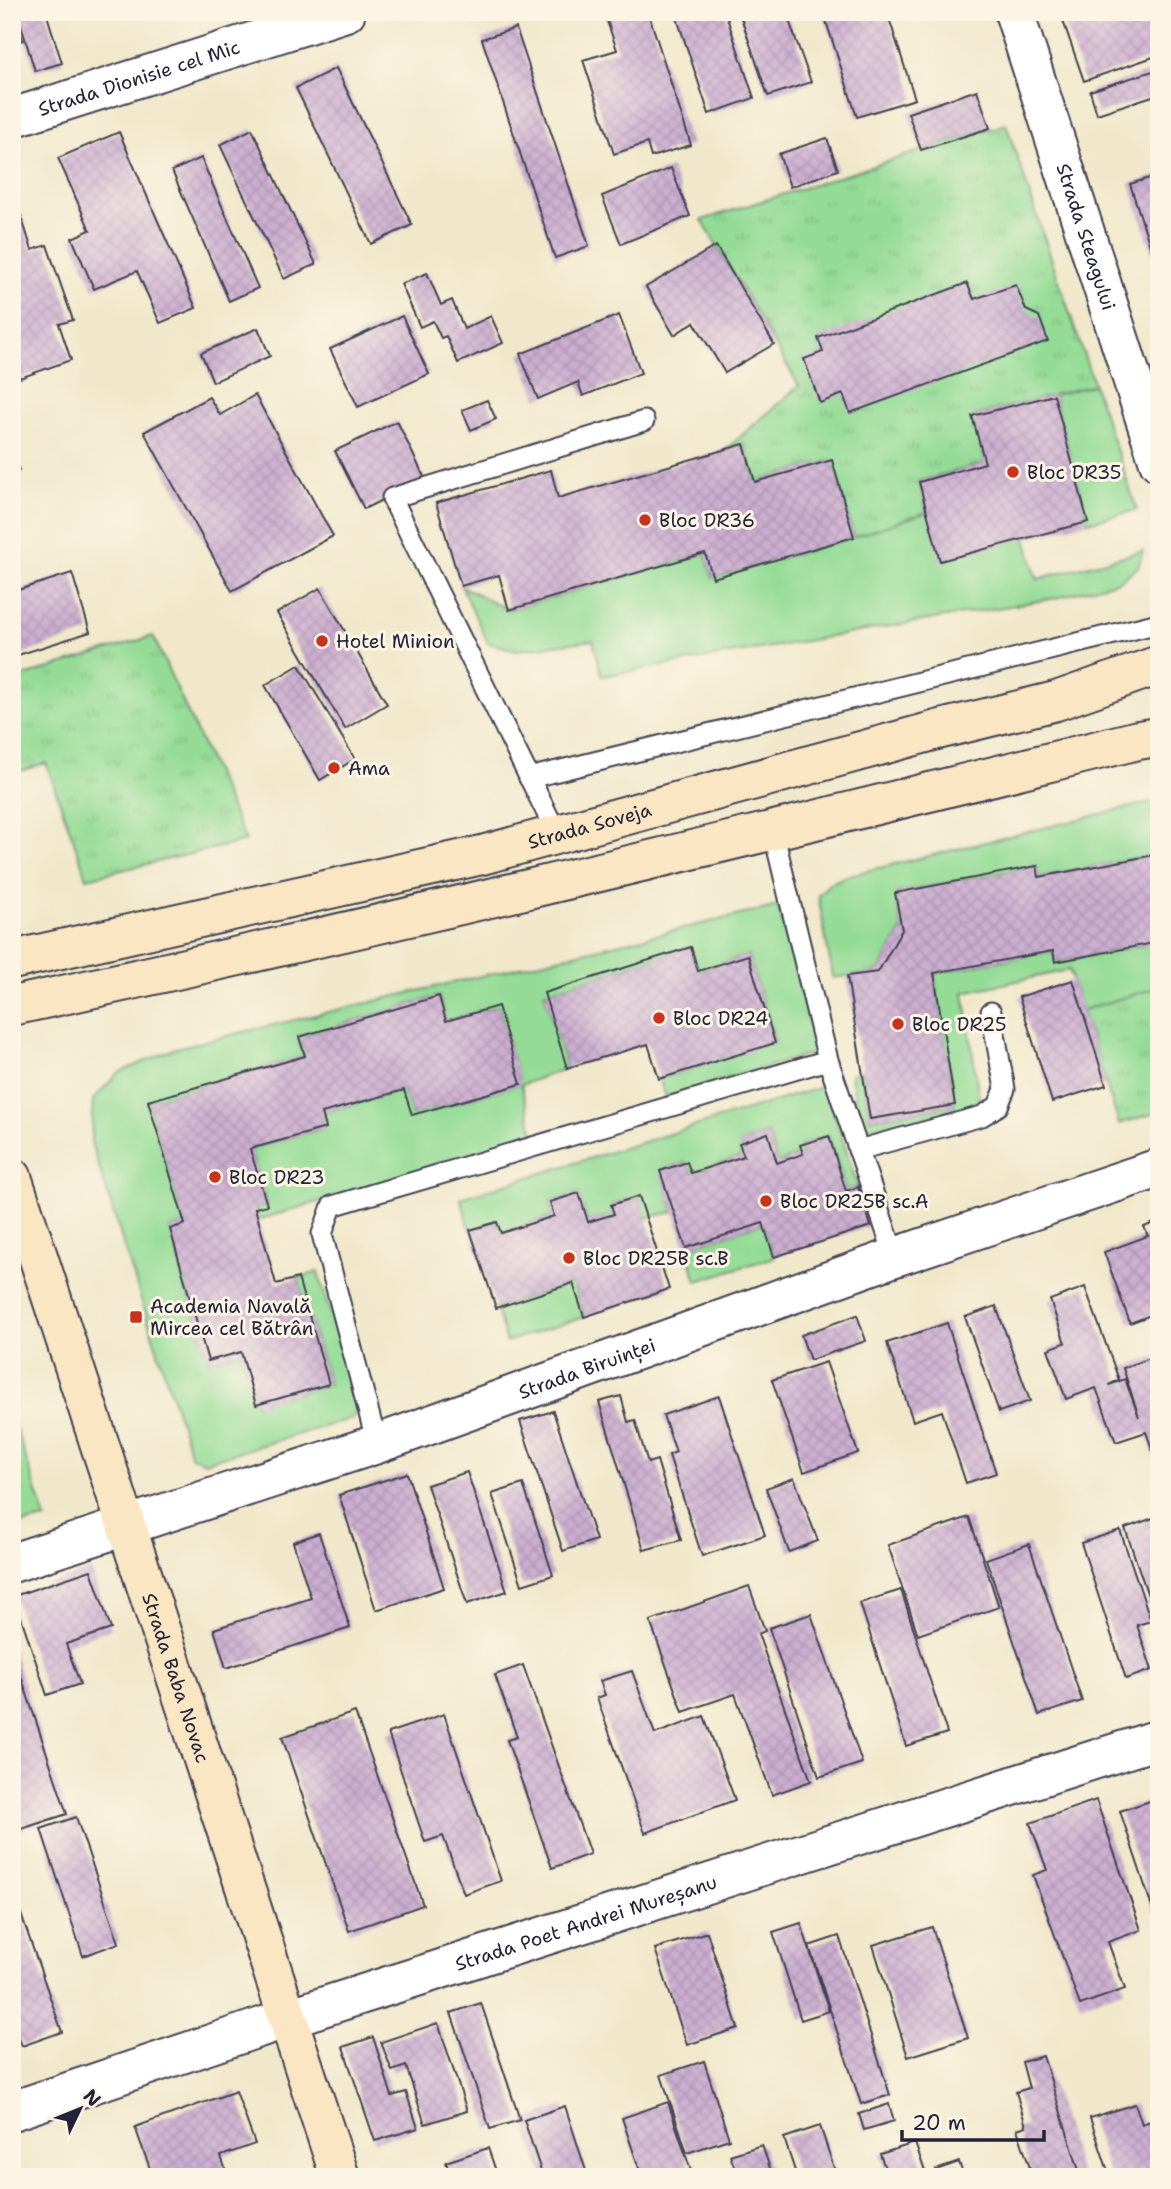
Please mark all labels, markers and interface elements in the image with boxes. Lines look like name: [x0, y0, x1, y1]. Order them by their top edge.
street label: Strada Dionisie cel Mic: [35, 35, 243, 122]
street label: Strada Steagului: [1051, 160, 1121, 313]
place label: Bloc DR35: [1027, 460, 1121, 485]
marker: Bloc DR35: [1005, 464, 1021, 480]
place label: Bloc DR36: [659, 508, 755, 533]
marker: Bloc DR36: [637, 512, 653, 528]
place label: Hotel Minion: [336, 629, 455, 654]
marker: Hotel Minion: [314, 633, 330, 649]
place label: Ama: [348, 756, 390, 781]
marker: Ama: [326, 760, 342, 776]
street label: Strada Soveja: [525, 797, 654, 855]
place label: Bloc DR24: [673, 1006, 768, 1031]
marker: Bloc DR24: [651, 1010, 667, 1026]
place label: Bloc DR25: [912, 1012, 1007, 1037]
marker: Bloc DR25: [890, 1016, 906, 1032]
place label: Bloc DR23: [229, 1165, 325, 1190]
marker: Bloc DR23: [207, 1169, 223, 1185]
place label: Bloc DR25B sc.A: [780, 1189, 929, 1214]
marker: Bloc DR25B sc.A: [758, 1193, 774, 1209]
place label: Bloc DR25B sc.B: [583, 1246, 729, 1271]
marker: Bloc DR25B sc.B: [561, 1250, 577, 1266]
place label: Academia Navală Mircea cel Bătrân: [150, 1294, 313, 1341]
marker: Academia Navală Mircea cel Bătrân: [128, 1309, 144, 1325]
street label: Strada Biruinței: [515, 1332, 659, 1405]
street label: Strada Baba Novac: [136, 1590, 215, 1766]
street label: Strada Poet Andrei Mureșanu: [452, 1869, 720, 1977]
north arrow: [46, 2074, 116, 2144]
text: N: [78, 2084, 106, 2112]
scale bar: [902, 2098, 1043, 2142]
text: 20 m: [912, 2109, 966, 2137]

